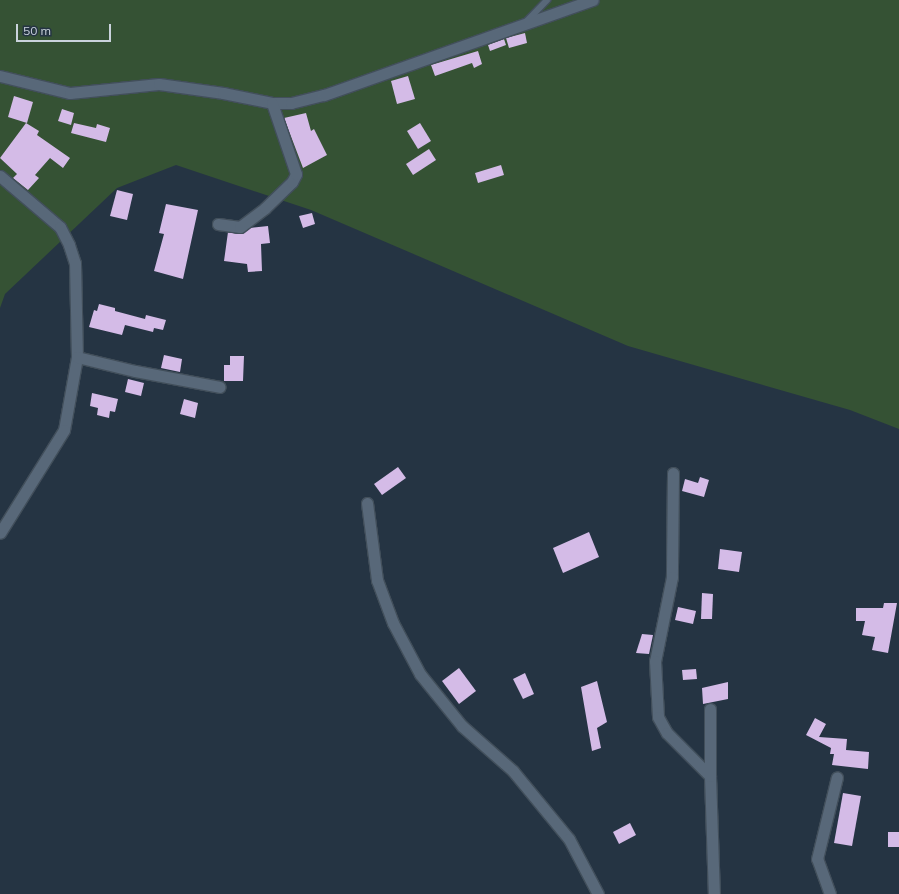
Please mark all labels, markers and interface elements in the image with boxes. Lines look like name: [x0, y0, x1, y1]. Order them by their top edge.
scale bar: [18, 16, 113, 42]
text: 50 m: [23, 23, 51, 38]

